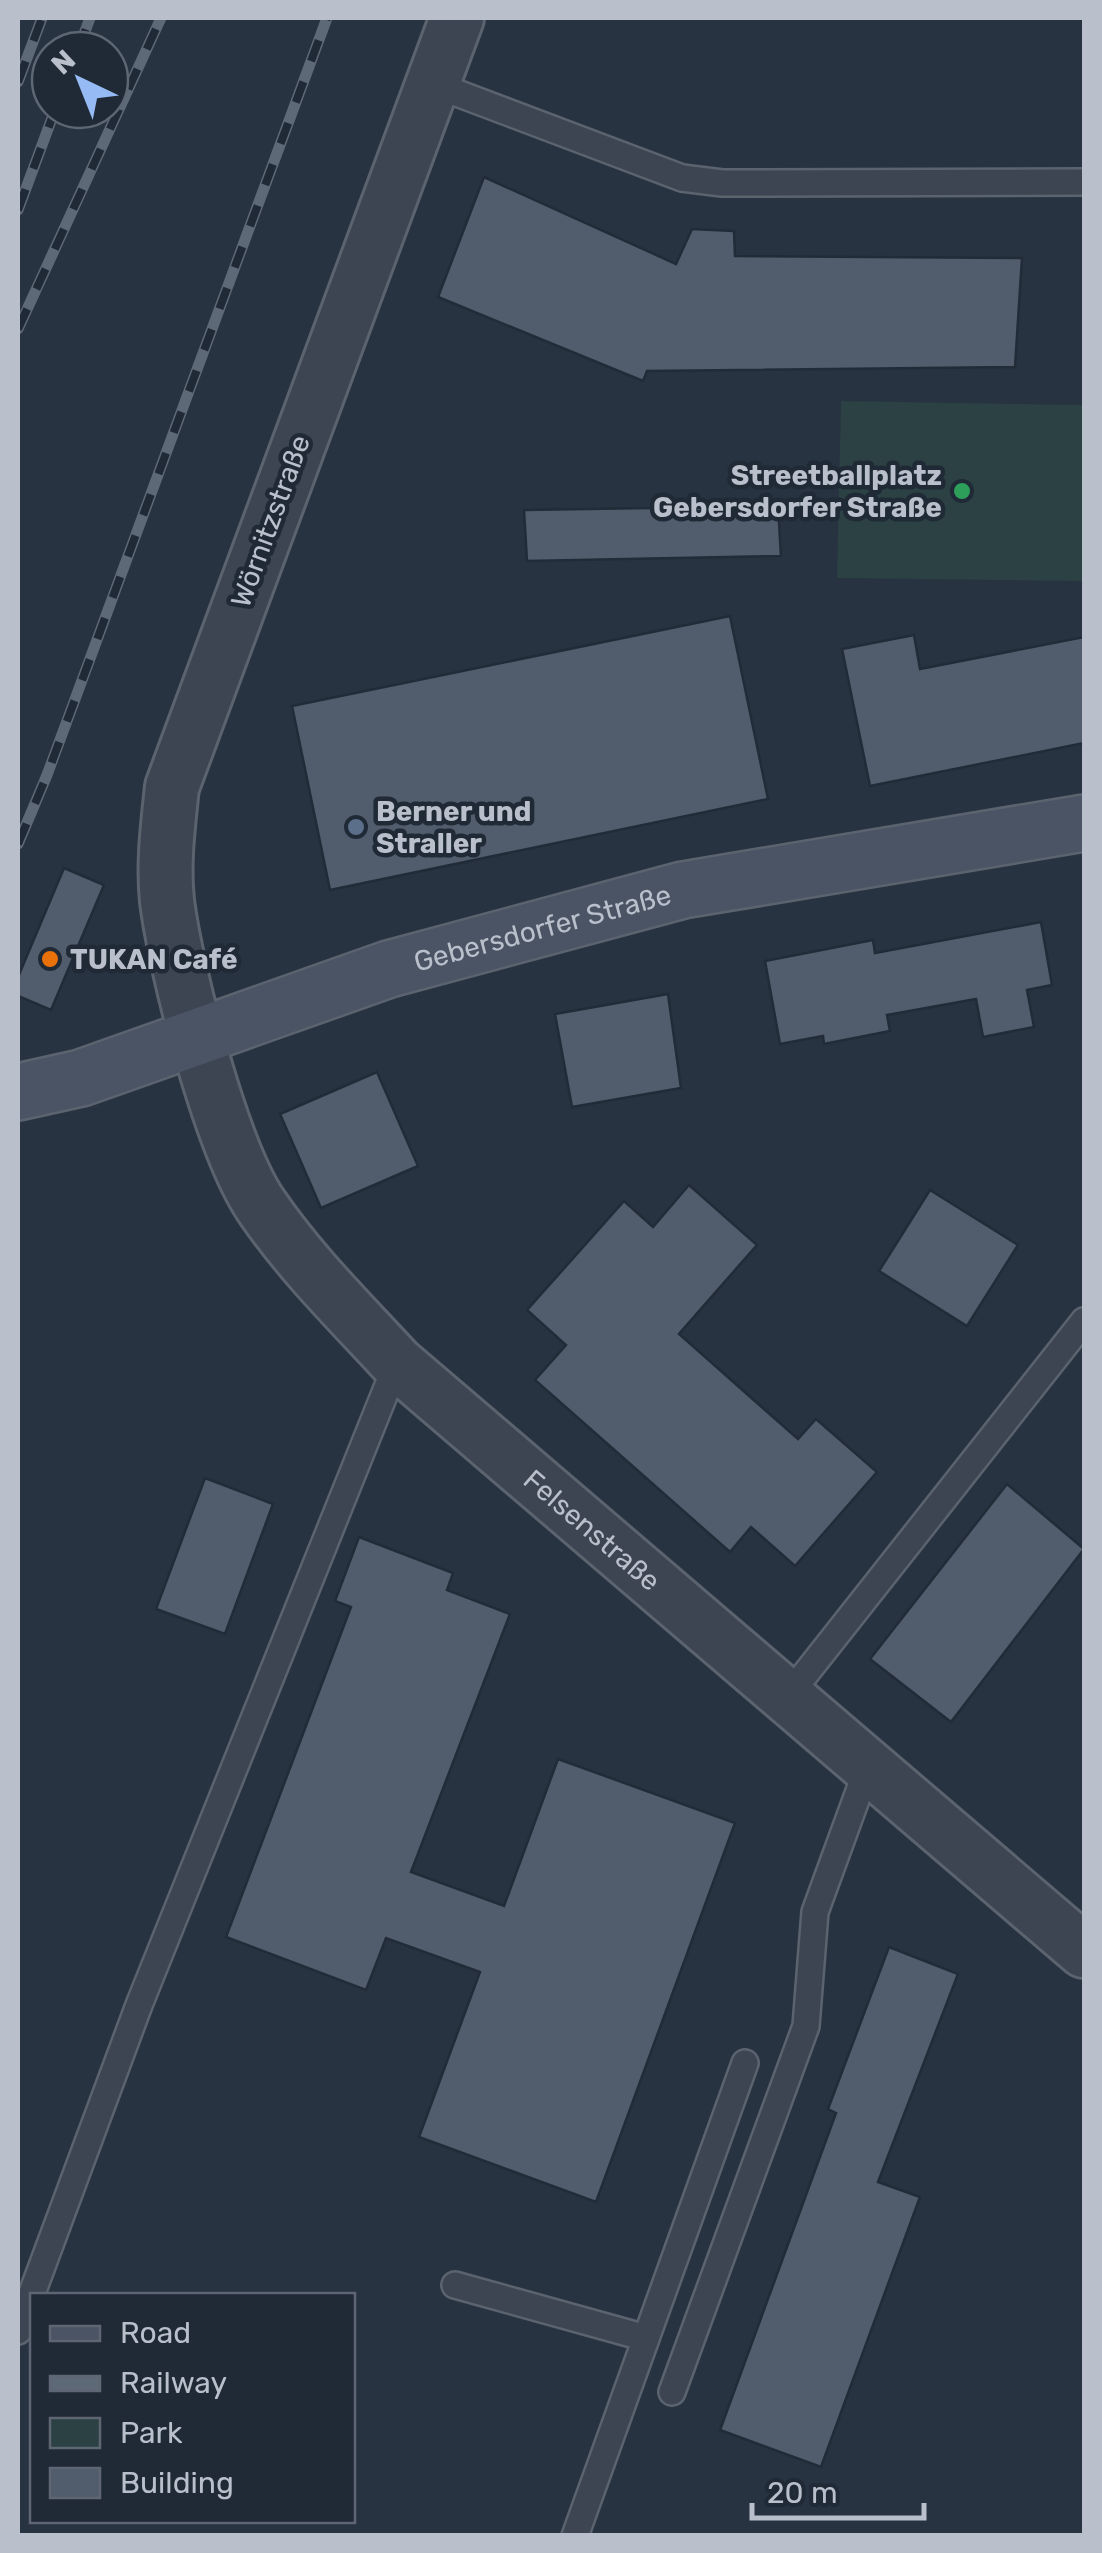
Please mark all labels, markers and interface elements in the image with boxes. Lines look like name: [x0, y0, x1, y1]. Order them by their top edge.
north arrow: [30, 30, 130, 130]
text: N: [45, 43, 82, 81]
street label: Wörnitzstraße: [224, 431, 317, 612]
place label: Streetballplatz Gebersdorfer Straße: [653, 459, 942, 524]
marker: Streetballplatz Gebersdorfer Straße: [951, 480, 973, 502]
place label: Berner und Straller: [376, 795, 531, 860]
marker: Berner und Straller: [345, 816, 367, 838]
street label: Gebersdorfer Straße: [410, 878, 675, 979]
place label: TUKAN Café: [70, 943, 238, 976]
marker: TUKAN Café: [39, 948, 61, 970]
street label: Felsenstraße: [517, 1463, 667, 1598]
legend: [30, 2293, 355, 2523]
text: Road: [120, 2315, 191, 2351]
text: Railway: [120, 2365, 227, 2401]
text: Park: [120, 2415, 183, 2451]
scale bar: [752, 2458, 924, 2520]
text: Building: [120, 2465, 234, 2501]
text: 20 m: [767, 2475, 838, 2511]

